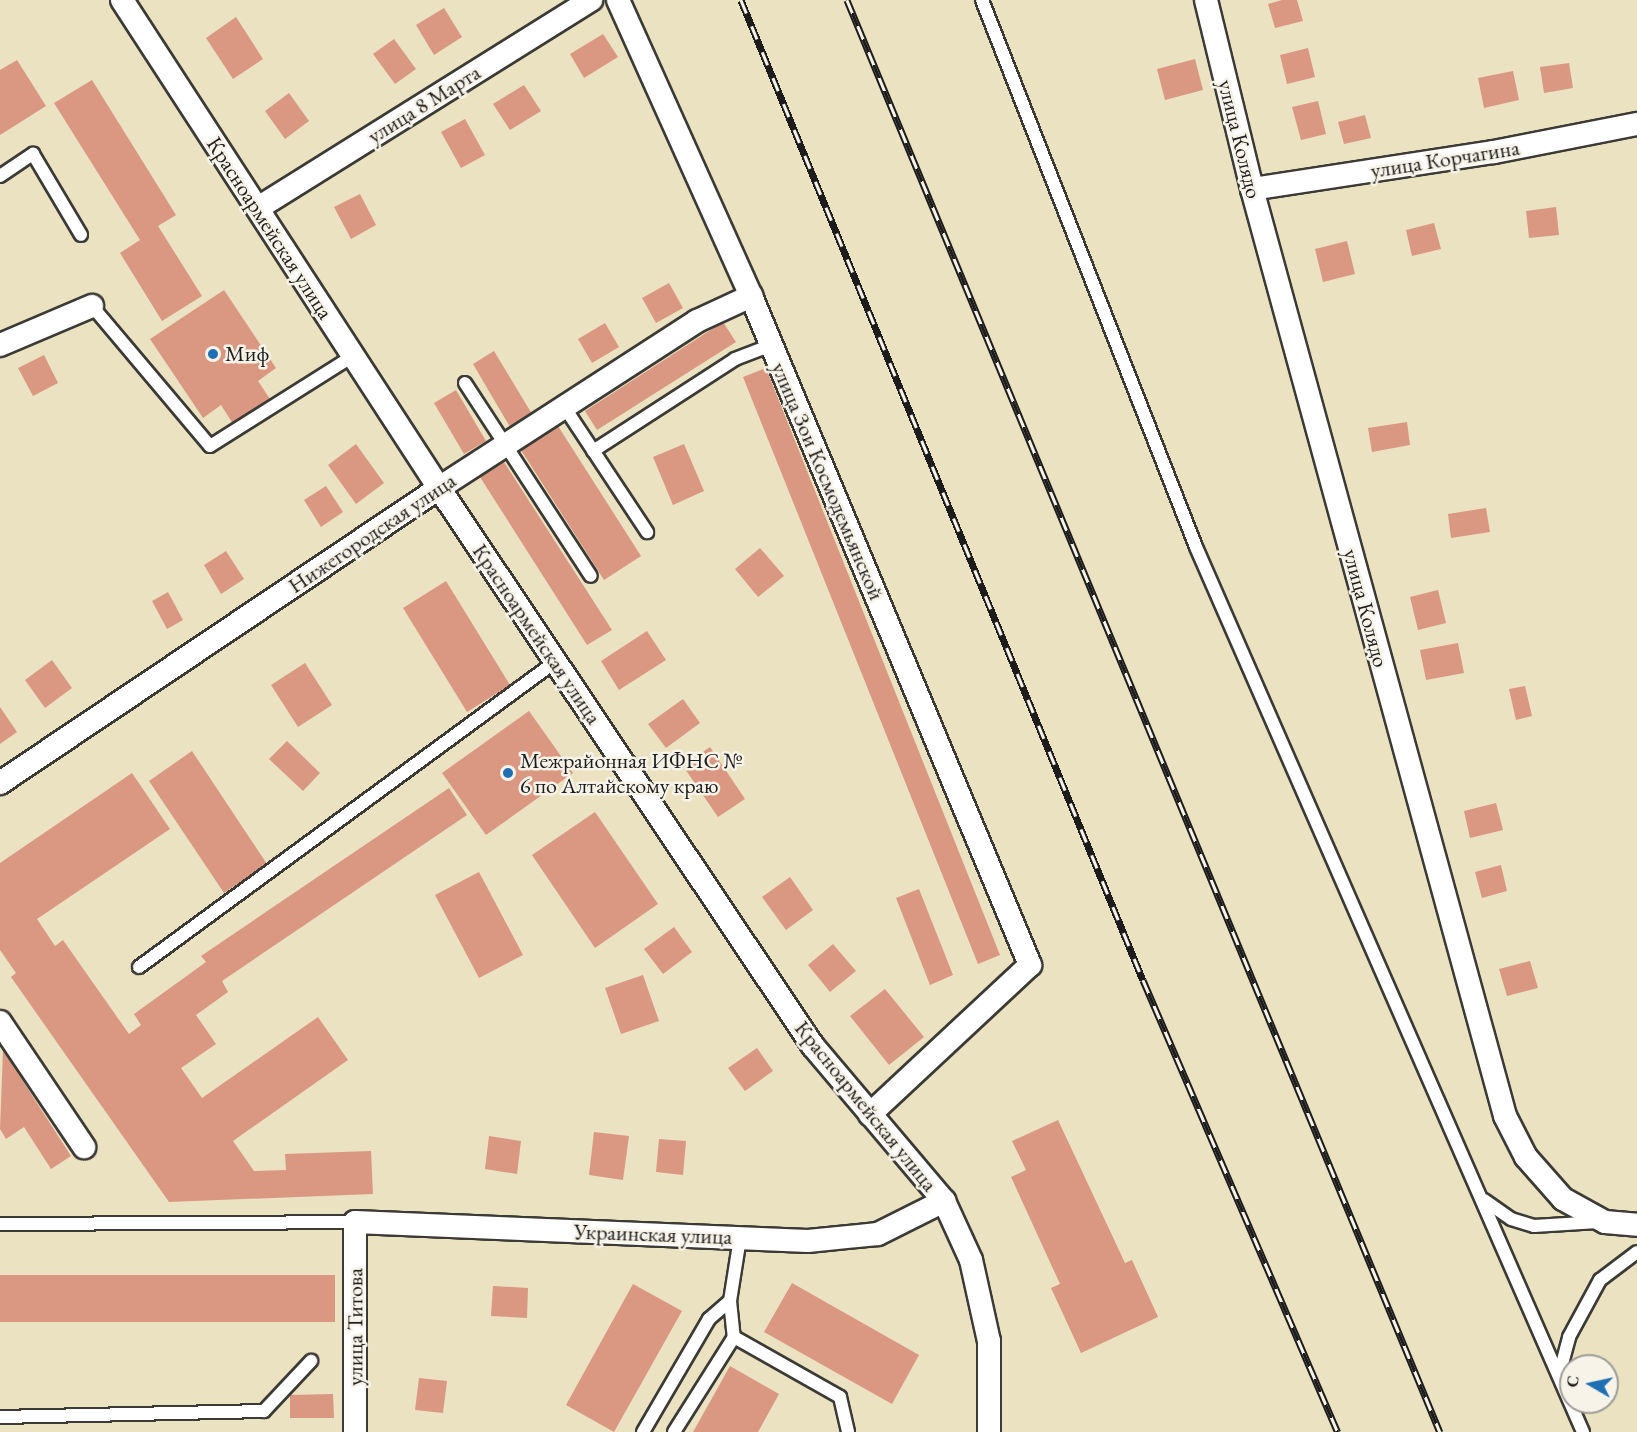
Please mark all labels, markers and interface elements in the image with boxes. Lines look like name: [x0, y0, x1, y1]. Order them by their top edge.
street label: улица 8 Марта: [363, 59, 485, 149]
street label: улица Колядо: [1212, 77, 1268, 201]
street label: Красноармейская улица: [201, 132, 339, 324]
street label: улица Корчагина: [1369, 134, 1521, 184]
place label: Миф: [225, 341, 269, 367]
marker: Миф: [206, 347, 220, 361]
street label: улица Зои Космодемьянской: [766, 358, 890, 604]
street label: Нижегородская улица: [283, 467, 461, 599]
street label: Красноармейская улица: [467, 539, 607, 729]
street label: улица Колядо: [1338, 546, 1394, 670]
place label: Межрайонная ИФНС № 6 по Алтайскому краю: [520, 747, 743, 798]
marker: Межрайонная ИФНС № 6 по Алтайскому краю: [501, 766, 515, 780]
street label: Красноармейская улица: [789, 1015, 943, 1197]
street label: Украинская улица: [573, 1218, 733, 1250]
street label: улица Титова: [342, 1268, 368, 1386]
north arrow: [1559, 1354, 1619, 1414]
text: С: [1561, 1374, 1584, 1389]

